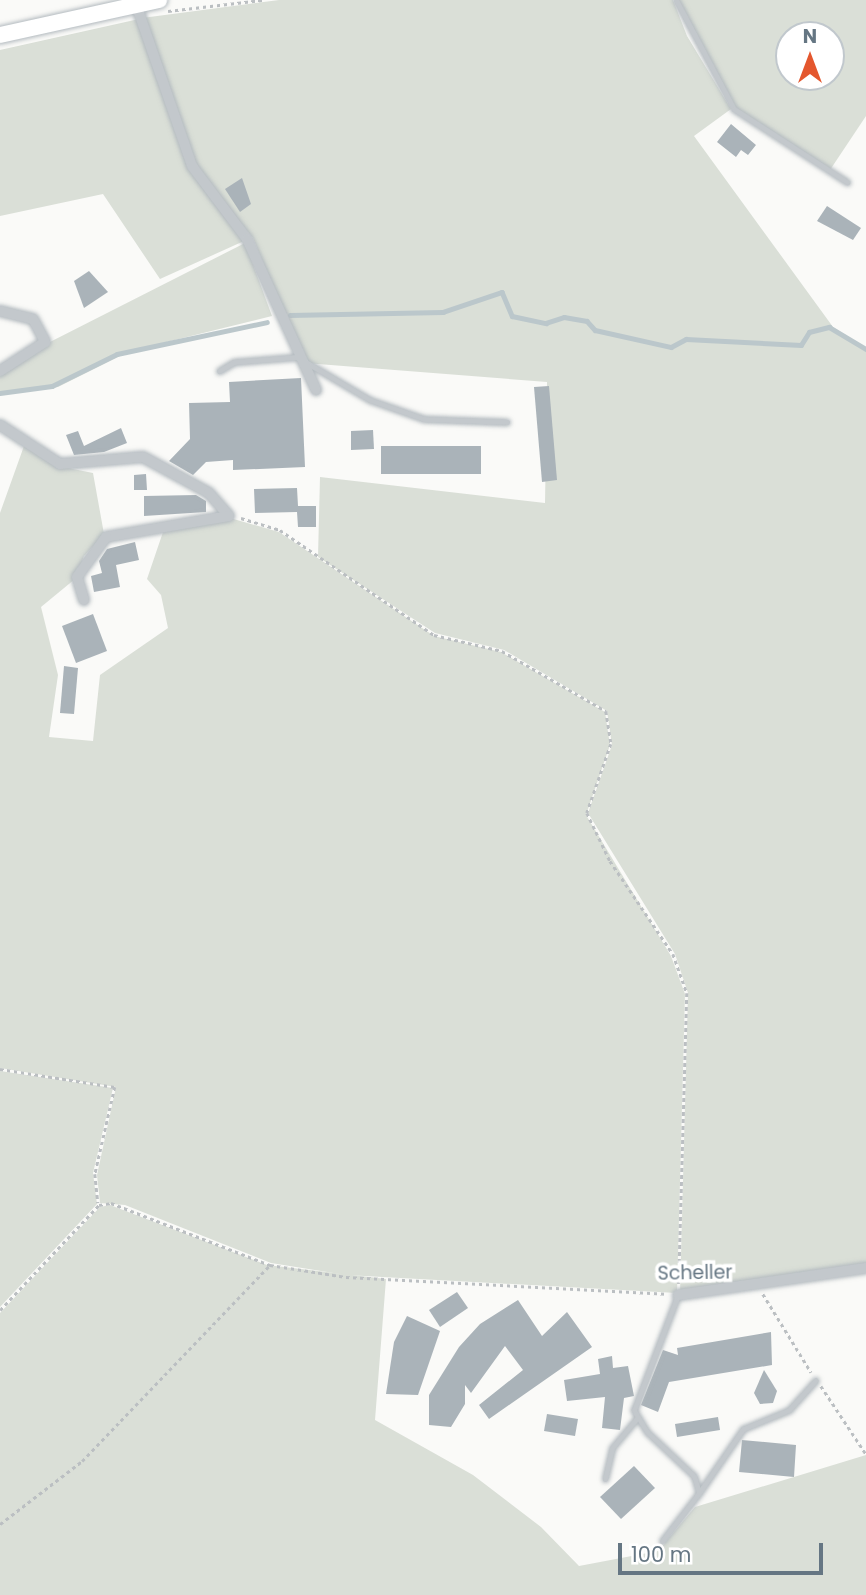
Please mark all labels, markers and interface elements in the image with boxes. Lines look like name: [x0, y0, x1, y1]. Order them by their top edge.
north arrow: [775, 21, 845, 91]
text: N: [803, 23, 817, 50]
street label: Scheller: [657, 1261, 733, 1285]
scale bar: [621, 1528, 826, 1572]
text: 100 m: [631, 1540, 691, 1569]

